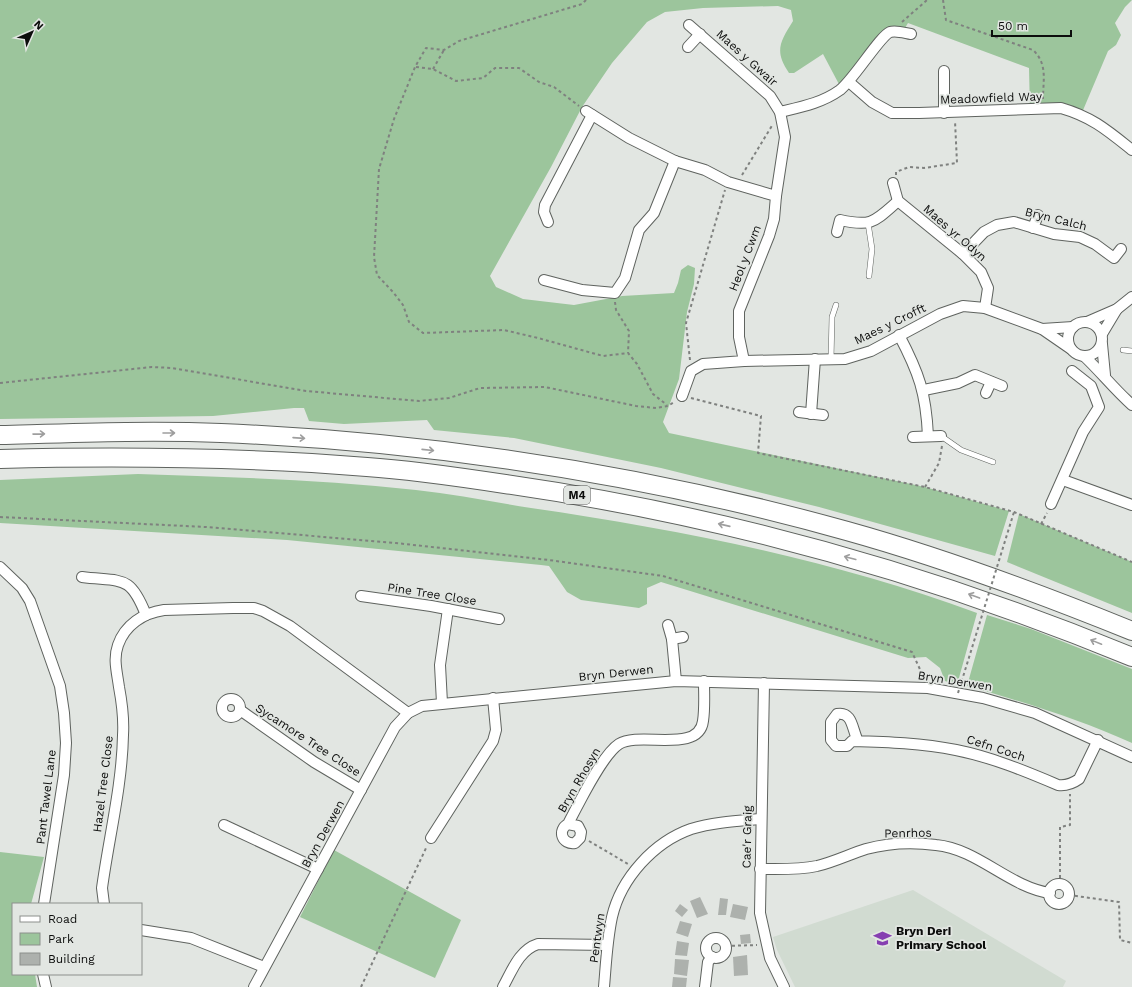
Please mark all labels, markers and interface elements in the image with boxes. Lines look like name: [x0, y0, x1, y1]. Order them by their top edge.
north arrow: [12, 12, 52, 52]
scale bar: [992, 12, 1071, 38]
text: N: [31, 18, 46, 33]
text: 50 m: [998, 19, 1028, 33]
street label: Maes y Gwair: [714, 27, 781, 89]
street label: Meadowfield Way: [940, 89, 1043, 107]
street label: Maes yr Odyn: [921, 202, 989, 264]
street label: Bryn Calch: [1024, 205, 1088, 233]
street label: Heol y Cwm: [726, 223, 764, 293]
street label: Maes y Crofft: [852, 301, 928, 347]
one-way arrow: [162, 429, 175, 437]
one-way arrow: [32, 431, 45, 438]
one-way arrow: [292, 434, 305, 441]
one-way arrow: [421, 446, 434, 453]
road number: M4: [564, 486, 590, 504]
one-way arrow: [718, 520, 731, 528]
one-way arrow: [844, 554, 857, 561]
street label: Pine Tree Close: [386, 580, 478, 608]
one-way arrow: [969, 592, 981, 600]
one-way arrow: [1090, 638, 1102, 646]
street label: Bryn Derwen: [578, 662, 654, 684]
street label: Bryn Derwen: [917, 668, 993, 694]
street label: Sycamore Tree Close: [253, 701, 363, 779]
street label: Cefn Coch: [965, 732, 1027, 764]
street label: Hazel Tree Close: [90, 735, 116, 833]
street label: Bryn Rhosyn: [555, 745, 603, 815]
street label: Pant Tawel Lane: [33, 749, 59, 845]
street label: Bryn Derwen: [299, 798, 347, 870]
street label: Cae'r Graig: [739, 805, 755, 869]
street label: Penrhos: [884, 826, 932, 840]
legend: [12, 903, 142, 975]
text: Road: [48, 912, 77, 926]
street label: Pentwyn: [587, 912, 607, 964]
place label: Bryn Deri Primary School: [896, 924, 986, 952]
school or university icon: Bryn Deri Primary School: [873, 928, 893, 948]
text: Park: [48, 932, 74, 946]
text: Building: [48, 952, 95, 966]

